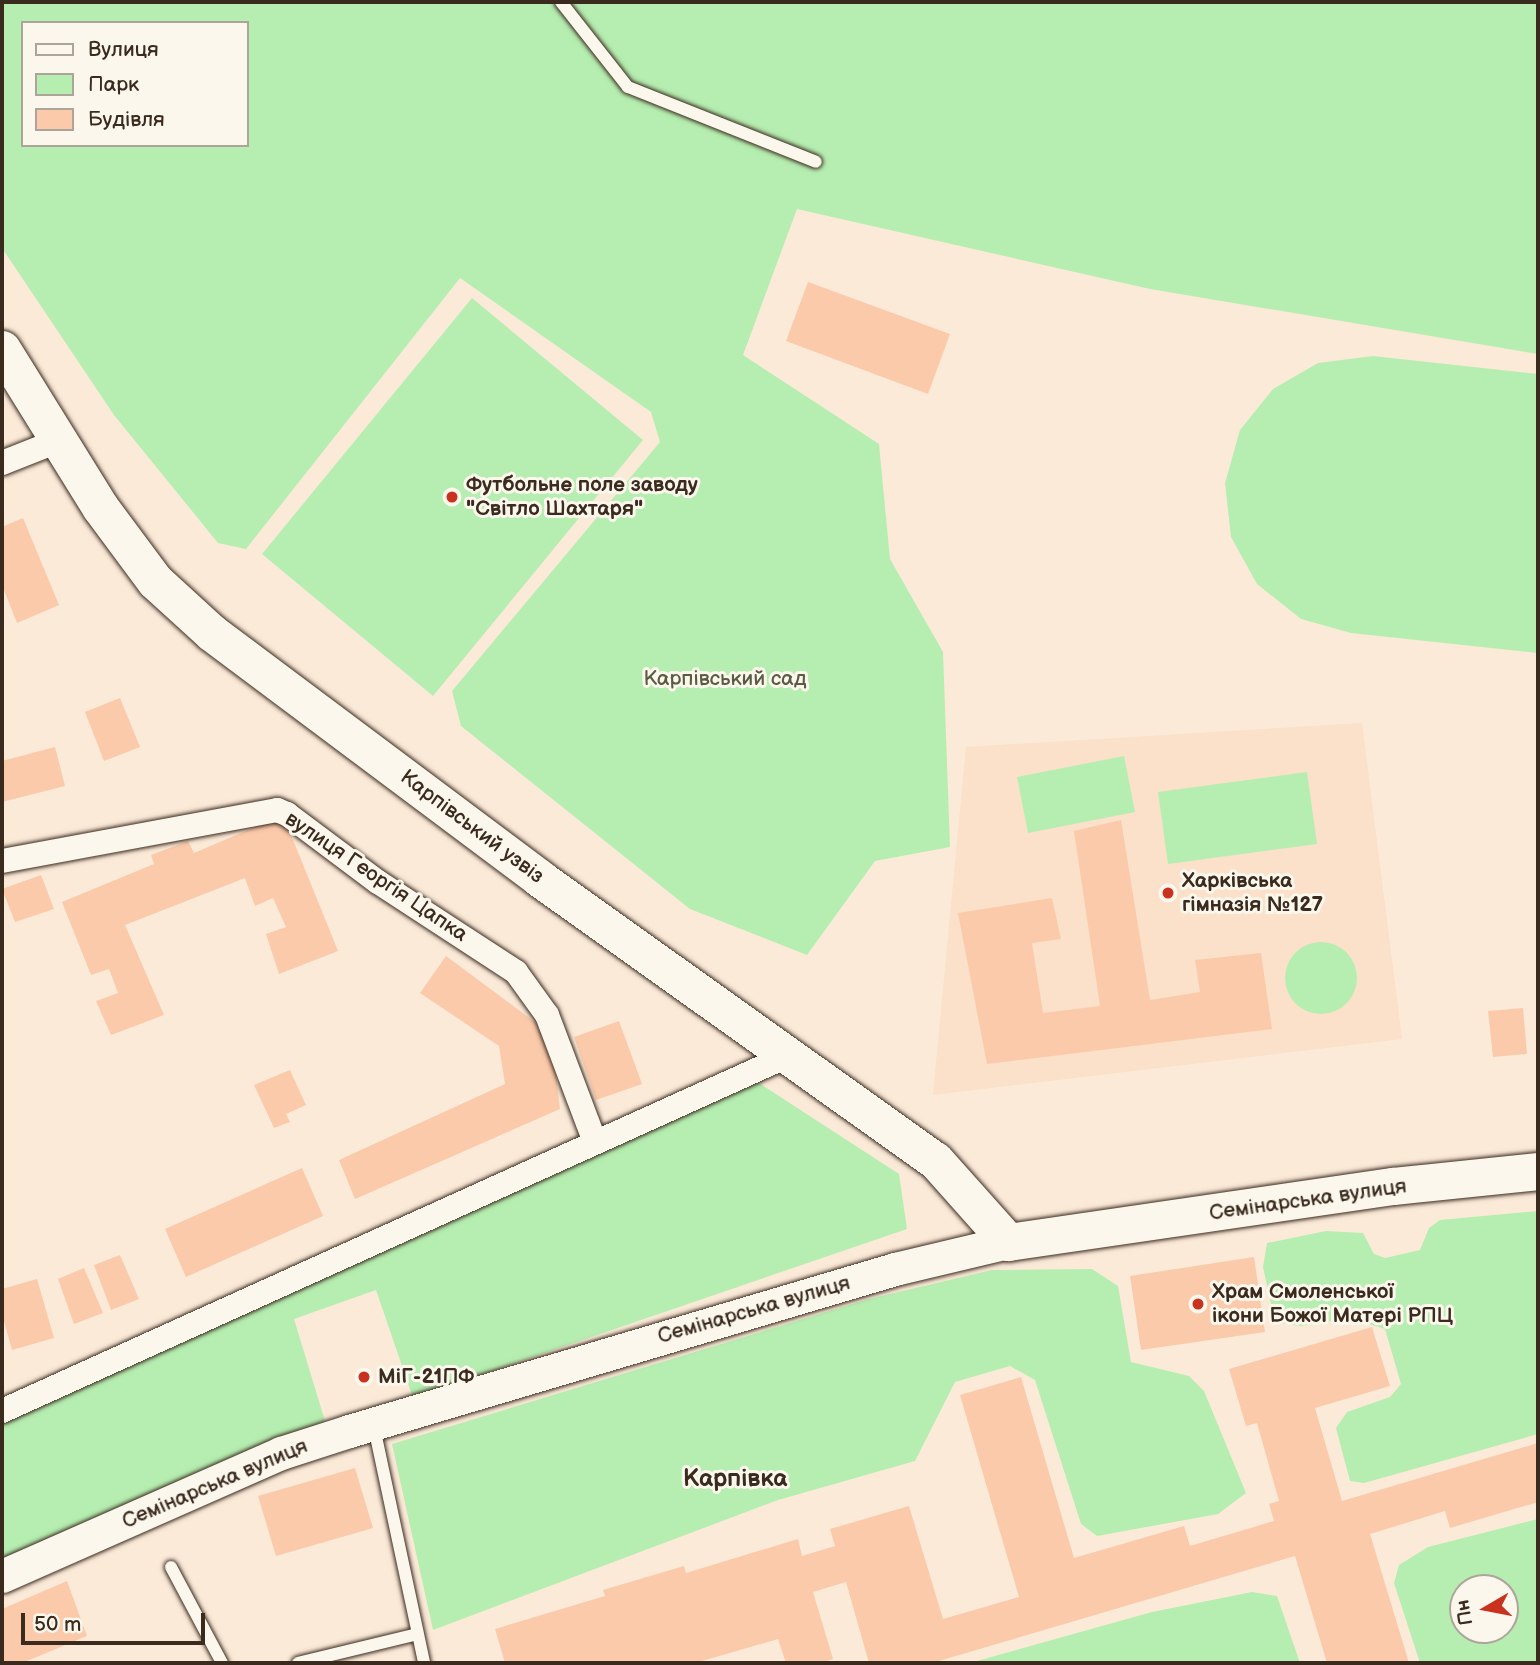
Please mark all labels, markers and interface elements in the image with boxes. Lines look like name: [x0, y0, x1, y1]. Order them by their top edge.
legend: [21, 21, 248, 147]
text: Вулиця: [88, 37, 159, 62]
text: Парк: [88, 72, 139, 97]
text: Будівля: [88, 107, 165, 132]
place label: Футбольне поле заводу "Світло Шахтаря": [466, 472, 698, 522]
marker: Футбольне поле заводу "Світло Шахтаря": [444, 489, 460, 505]
park label: Карпівський сад: [644, 666, 806, 692]
street label: Карпівський узвіз: [395, 765, 549, 889]
street label: вулиця Георгія Цапка: [280, 807, 472, 947]
place label: Харківська гімназія №127: [1182, 868, 1323, 918]
marker: Харківська гімназія №127: [1160, 885, 1176, 901]
street label: Семінарська вулиця: [1208, 1174, 1408, 1226]
street label: Семінарська вулиця: [655, 1270, 853, 1350]
place label: Храм Смоленської ікони Божої Матері РПЦ: [1212, 1279, 1453, 1329]
marker: Храм Смоленської ікони Божої Матері РПЦ: [1190, 1296, 1206, 1312]
place label: МіГ-21ПФ: [378, 1364, 474, 1390]
marker: МіГ-21ПФ: [356, 1369, 372, 1385]
street label: Семінарська вулиця: [118, 1434, 312, 1534]
district label: Карпівка: [683, 1465, 787, 1493]
north arrow: [1449, 1574, 1519, 1644]
scale bar: [24, 1598, 208, 1642]
text: Пн: [1451, 1598, 1478, 1627]
text: 50 m: [34, 1612, 81, 1637]

